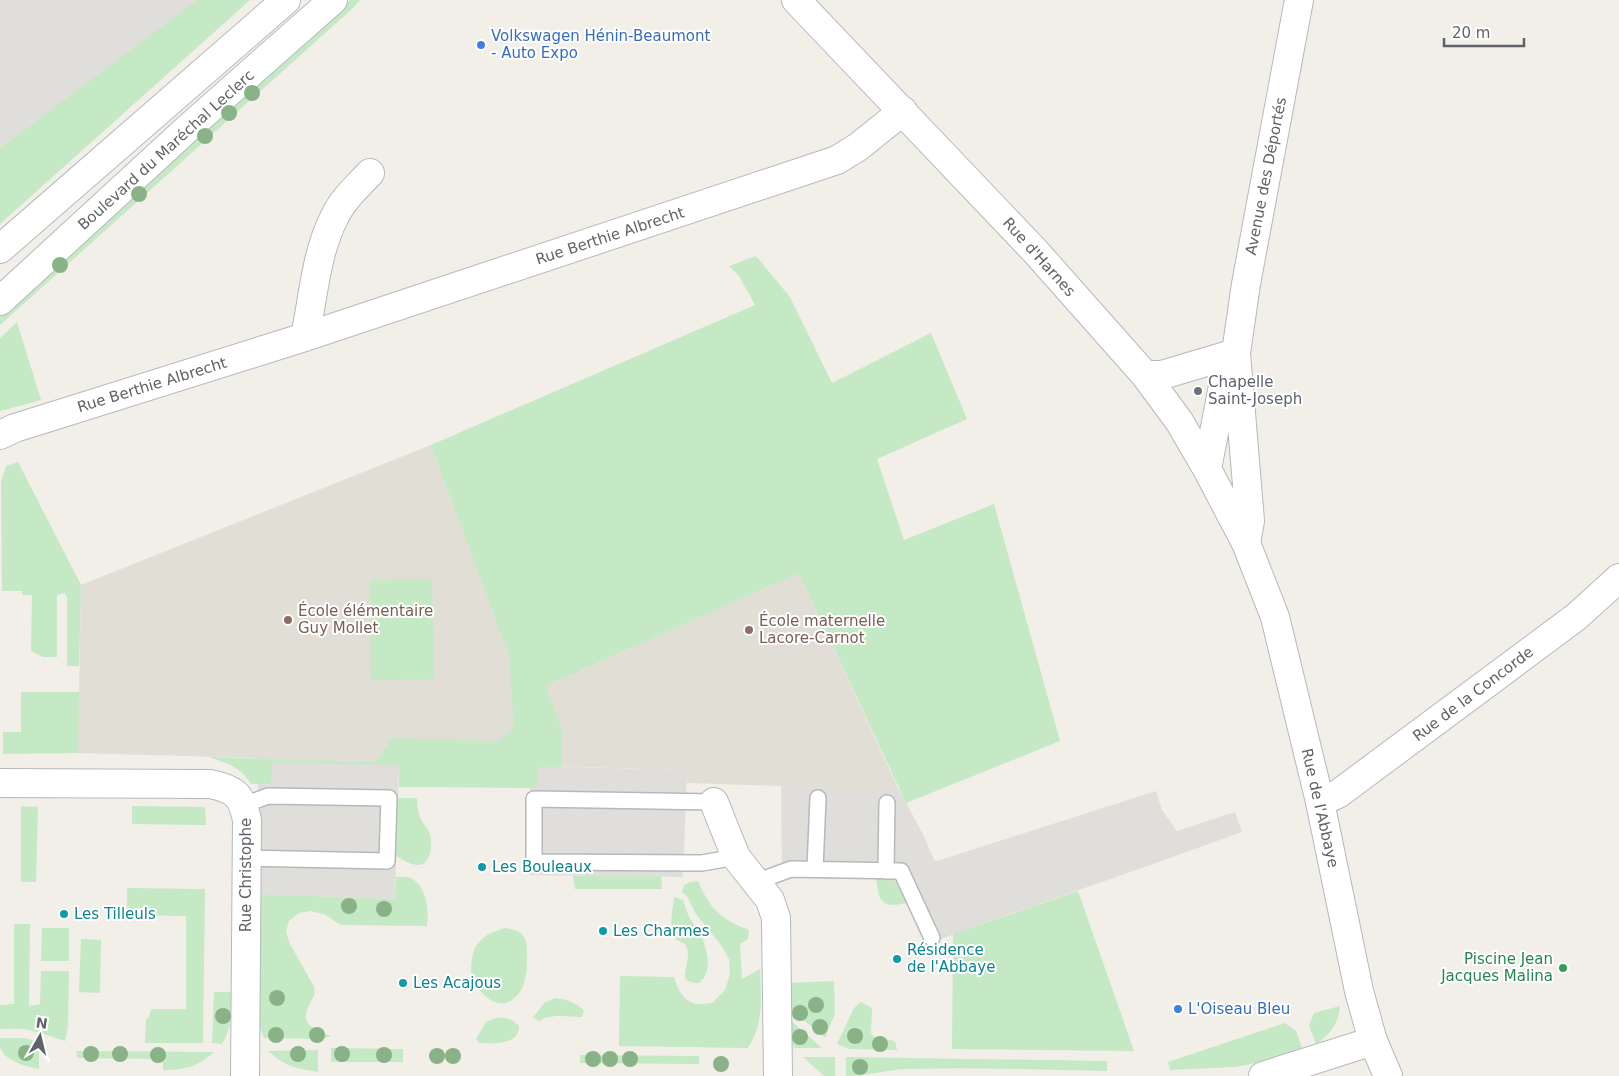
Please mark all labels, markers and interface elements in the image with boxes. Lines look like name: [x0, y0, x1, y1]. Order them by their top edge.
scale bar: [1444, 15, 1524, 47]
text: 20 m: [1452, 24, 1490, 42]
place label: Volkswagen Hénin-Beaumont - Auto Expo: [491, 27, 711, 62]
marker: Volkswagen Hénin-Beaumont - Auto Expo: [475, 39, 487, 51]
street label: Boulevard du Maréchal Leclerc: [74, 66, 258, 234]
street label: Avenue des Déportés: [1242, 95, 1290, 256]
street label: Rue Berthie Albrecht: [533, 203, 687, 269]
street label: Rue d'Harnes: [999, 214, 1079, 300]
street label: Rue Berthie Albrecht: [75, 354, 229, 416]
place label: Chapelle Saint-Joseph: [1208, 373, 1302, 408]
marker: Chapelle Saint-Joseph: [1192, 385, 1204, 397]
place label: École élémentaire Guy Mollet: [298, 601, 433, 637]
place label: École maternelle Lacore-Carnot: [759, 611, 885, 647]
marker: École élémentaire Guy Mollet: [282, 614, 294, 626]
marker: École maternelle Lacore-Carnot: [743, 624, 755, 636]
street label: Rue de la Concorde: [1409, 643, 1537, 745]
street label: Rue de l'Abbaye: [1298, 747, 1342, 869]
street label: Rue Christophe: [237, 818, 255, 932]
place label: Les Bouleaux: [492, 858, 592, 876]
marker: Les Bouleaux: [476, 861, 488, 873]
place label: Les Tilleuls: [74, 905, 156, 923]
marker: Les Tilleuls: [58, 908, 70, 920]
place label: Les Charmes: [613, 922, 710, 940]
marker: Les Charmes: [597, 925, 609, 937]
place label: Résidence de l'Abbaye: [907, 941, 995, 976]
place label: Piscine Jean Jacques Malina: [1440, 950, 1553, 985]
marker: Résidence de l'Abbaye: [891, 953, 903, 965]
marker: Piscine Jean Jacques Malina: [1557, 962, 1569, 974]
place label: Les Acajous: [413, 974, 501, 992]
marker: Les Acajous: [397, 977, 409, 989]
place label: L'Oiseau Bleu: [1188, 1000, 1290, 1018]
marker: L'Oiseau Bleu: [1172, 1003, 1184, 1015]
north arrow: [15, 1011, 65, 1061]
text: N: [35, 1014, 49, 1032]

